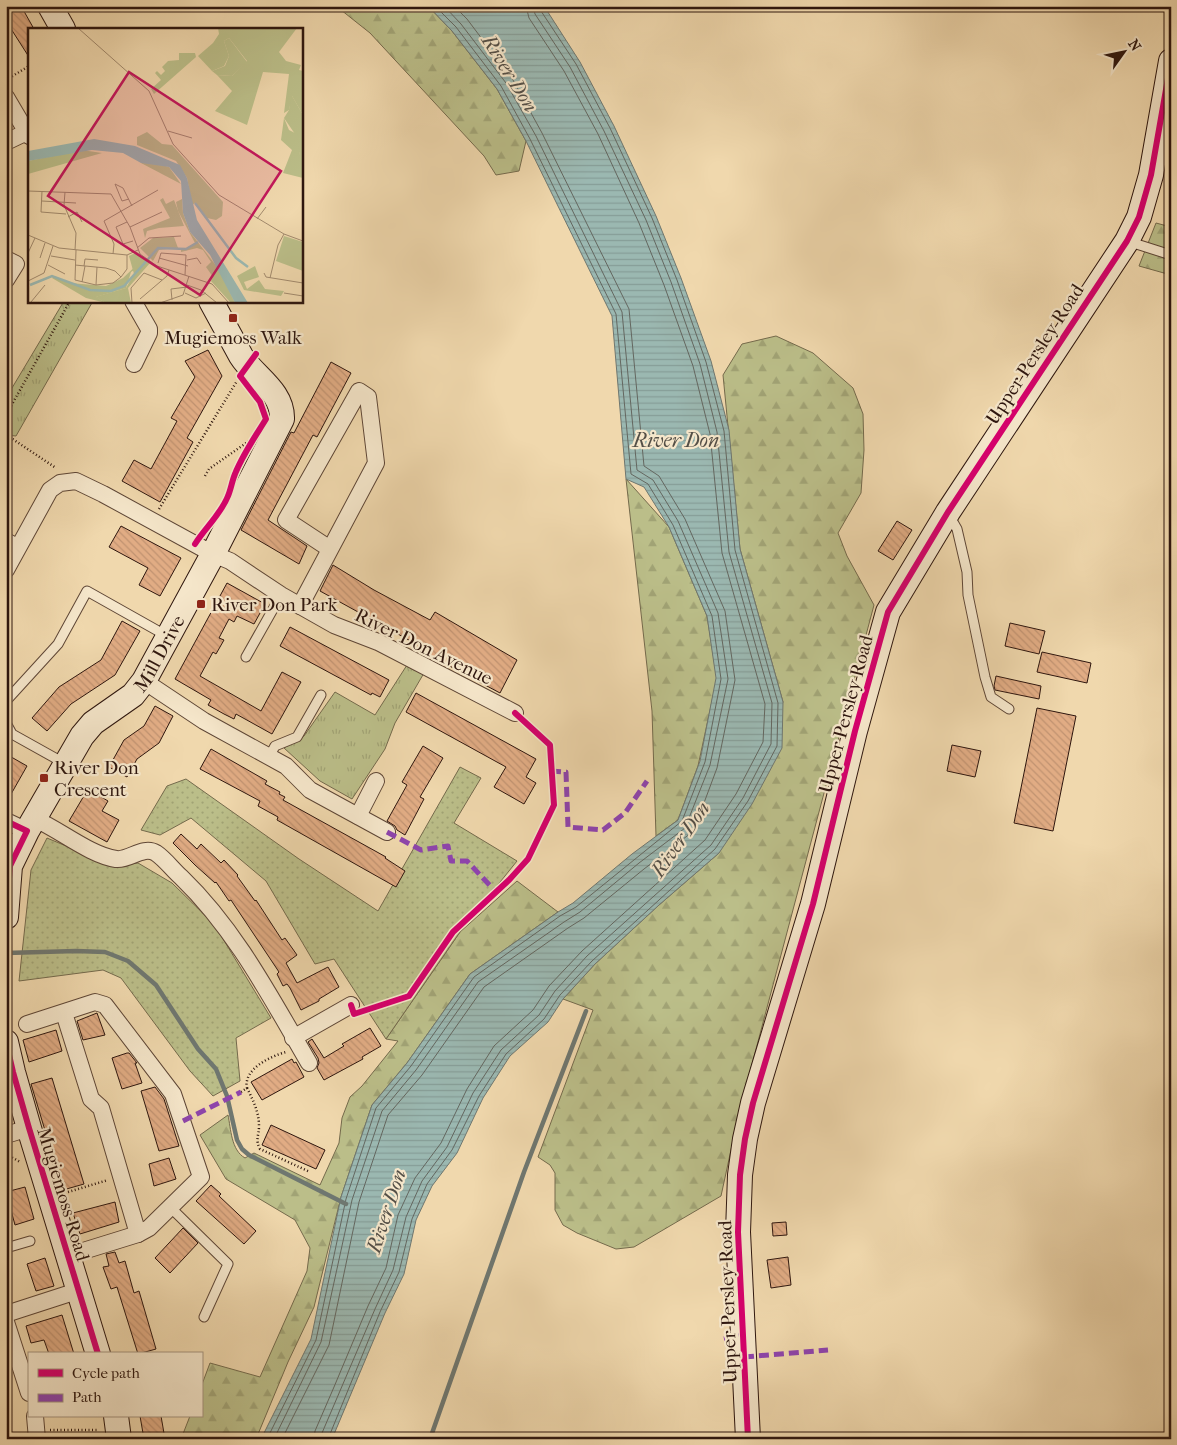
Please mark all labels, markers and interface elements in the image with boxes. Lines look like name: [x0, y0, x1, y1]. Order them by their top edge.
inset map: [28, 28, 302, 302]
north arrow: [1100, 28, 1150, 78]
water label: River Don: [476, 29, 542, 116]
text: N: [1124, 36, 1145, 55]
street label: Upper Persley Road: [981, 280, 1089, 429]
marker: Mugiemoss Walk: [227, 312, 239, 324]
place label: Mugiemoss Walk: [164, 327, 302, 349]
water label: River Don: [631, 429, 719, 452]
place label: River Don Park: [211, 594, 338, 616]
marker: River Don Park: [195, 598, 207, 610]
street label: River Don Avenue: [351, 604, 496, 690]
street label: Mill Drive: [130, 612, 190, 697]
street label: Upper Persley Road: [814, 632, 878, 796]
place label: River Don Crescent: [54, 757, 139, 801]
marker: River Don Crescent: [38, 772, 50, 784]
water label: River Don: [645, 797, 715, 883]
street label: Mugiemoss Road: [32, 1125, 94, 1264]
water label: River Don: [362, 1166, 411, 1258]
street label: Upper Persley Road: [714, 1219, 742, 1384]
legend: [28, 1352, 202, 1418]
text: Cycle path: [72, 1364, 140, 1382]
text: Path: [72, 1388, 102, 1406]

